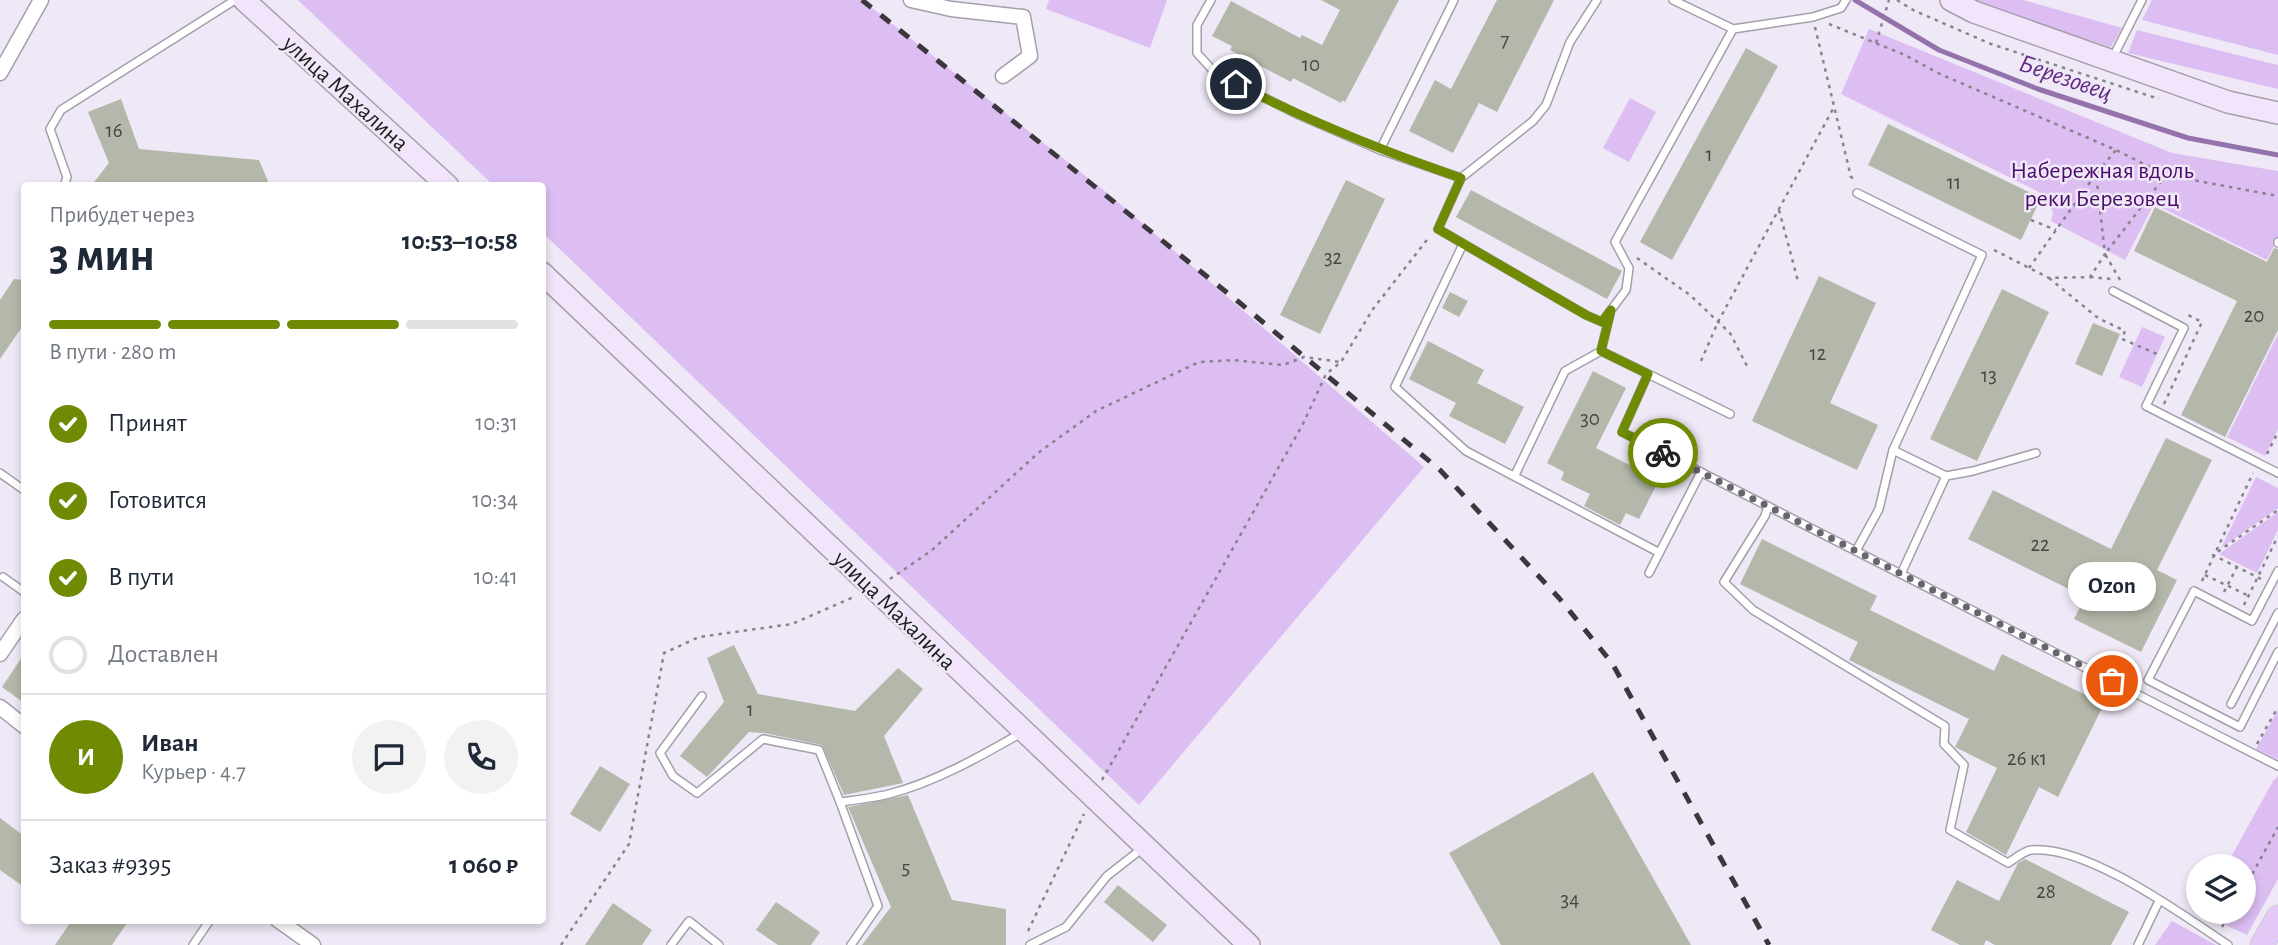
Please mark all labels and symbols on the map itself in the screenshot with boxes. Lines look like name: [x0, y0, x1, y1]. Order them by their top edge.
house number: 7: [1501, 30, 1510, 51]
street label: улица Махалина: [277, 31, 413, 156]
water label: Березовец: [2016, 50, 2116, 106]
pin: [1206, 54, 1266, 114]
house number: 10: [1302, 54, 1320, 75]
house number: 16: [105, 120, 123, 141]
house number: 1: [1705, 144, 1713, 165]
park label: Набережная вдоль реки Березовец: [2010, 159, 2194, 211]
house number: 11: [1947, 172, 1961, 193]
house number: 32: [1324, 247, 1342, 268]
house number: 20: [2244, 305, 2264, 326]
house number: 12: [1810, 343, 1826, 364]
house number: 13: [1981, 365, 1997, 386]
house number: 30: [1580, 408, 1600, 429]
courier: [1628, 418, 1698, 488]
house number: 22: [2030, 534, 2050, 555]
street label: улица Махалина: [828, 546, 960, 675]
callout: Ozon: [2068, 562, 2156, 611]
pin: [2082, 651, 2142, 711]
house number: 1: [746, 699, 754, 720]
house number: 26 к1: [2007, 748, 2047, 769]
house number: 5: [902, 857, 910, 878]
house number: 28: [2036, 881, 2056, 902]
house number: 34: [1561, 889, 1579, 910]

